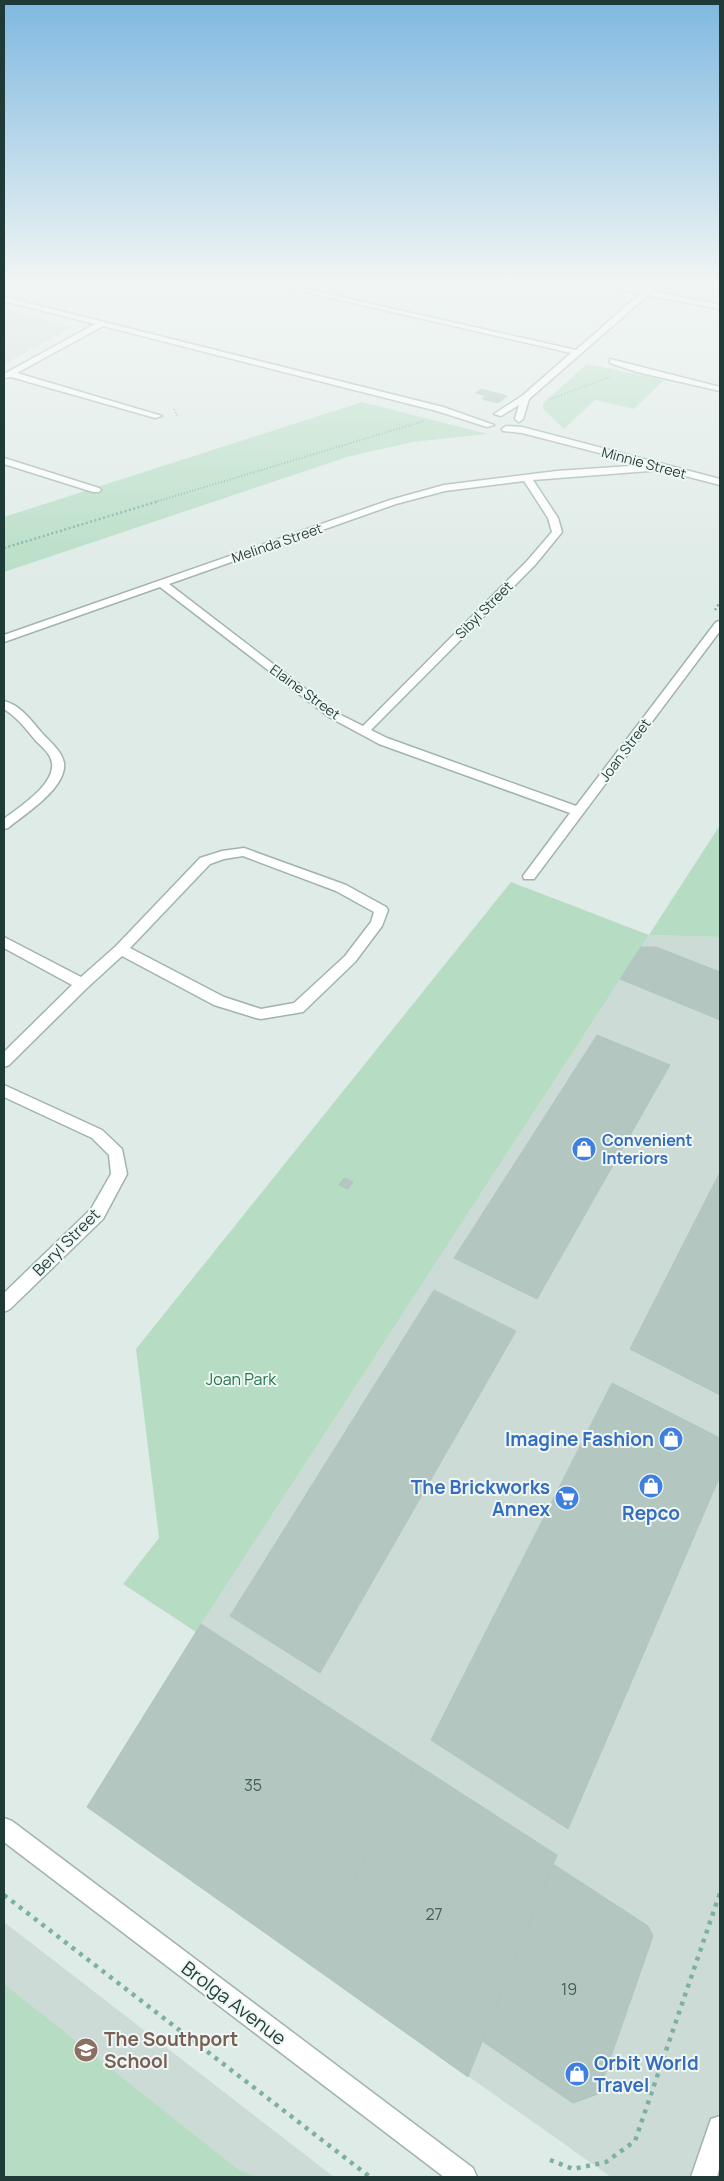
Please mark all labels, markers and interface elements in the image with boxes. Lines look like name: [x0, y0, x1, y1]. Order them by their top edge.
street label: Minnie Street: [600, 442, 689, 483]
street label: Melinda Street: [229, 518, 325, 567]
street label: Sibyl Street: [451, 576, 517, 643]
street label: Elaine Street: [266, 660, 345, 724]
street label: Joan Street: [595, 714, 655, 785]
place label: Convenient Interiors: [602, 1129, 693, 1169]
shop icon: Convenient Interiors: [571, 1136, 597, 1162]
street label: Beryl Street: [27, 1203, 105, 1281]
park label: Joan Park: [206, 1368, 277, 1390]
place label: Imagine Fashion: [505, 1426, 654, 1452]
shop icon: Imagine Fashion: [658, 1426, 684, 1452]
shop icon: Repco: [638, 1473, 664, 1499]
place label: The Brickworks Annex: [411, 1474, 550, 1522]
supermarket icon: The Brickworks Annex: [554, 1485, 580, 1511]
place label: Repco: [622, 1500, 680, 1526]
house number: 35: [244, 1774, 262, 1796]
house number: 27: [425, 1903, 443, 1925]
street label: Brolga Avenue: [176, 1955, 292, 2051]
house number: 19: [561, 1978, 577, 2000]
place label: The Southport School: [104, 2026, 238, 2074]
school or university icon: The Southport School: [73, 2037, 99, 2063]
place label: Orbit World Travel: [594, 2050, 699, 2098]
shop icon: Orbit World Travel: [564, 2061, 590, 2087]

